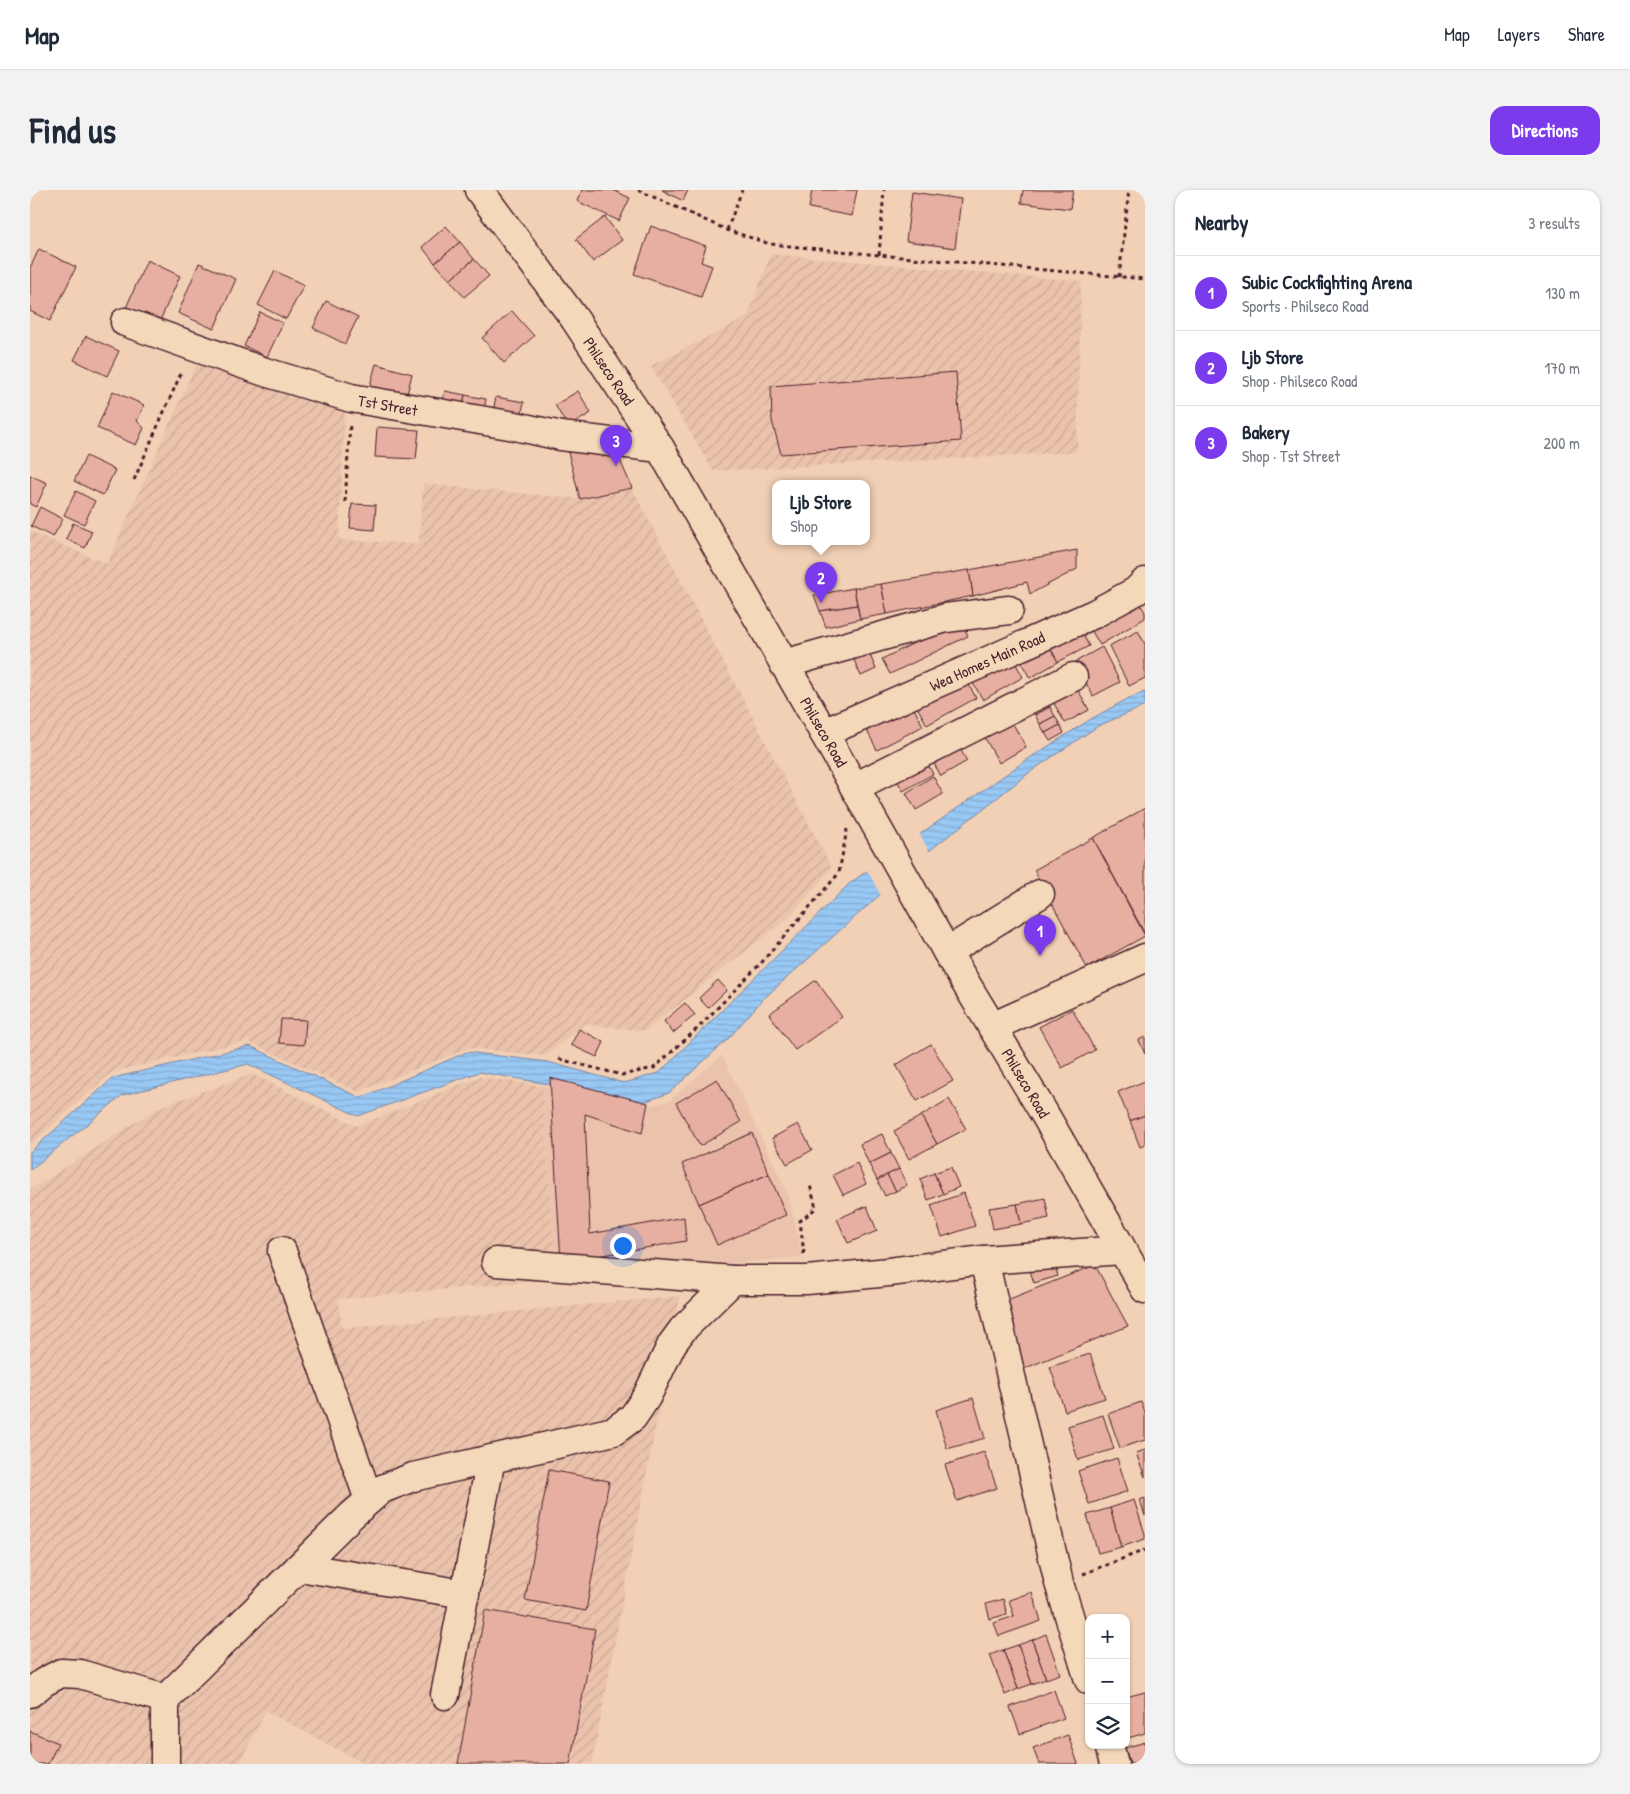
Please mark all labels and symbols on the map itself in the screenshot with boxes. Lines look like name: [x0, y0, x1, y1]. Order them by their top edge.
street label: Philseco Road: [578, 333, 640, 409]
street label: Tst Street: [356, 389, 420, 421]
pin: 3: [600, 425, 632, 466]
pin: 2: [805, 562, 837, 603]
street label: Wea Homes Main Road: [926, 626, 1048, 696]
street label: Philseco Road: [795, 693, 853, 771]
pin: 1: [1024, 915, 1056, 956]
street label: Philseco Road: [997, 1044, 1055, 1122]
your location: [610, 1233, 636, 1259]

